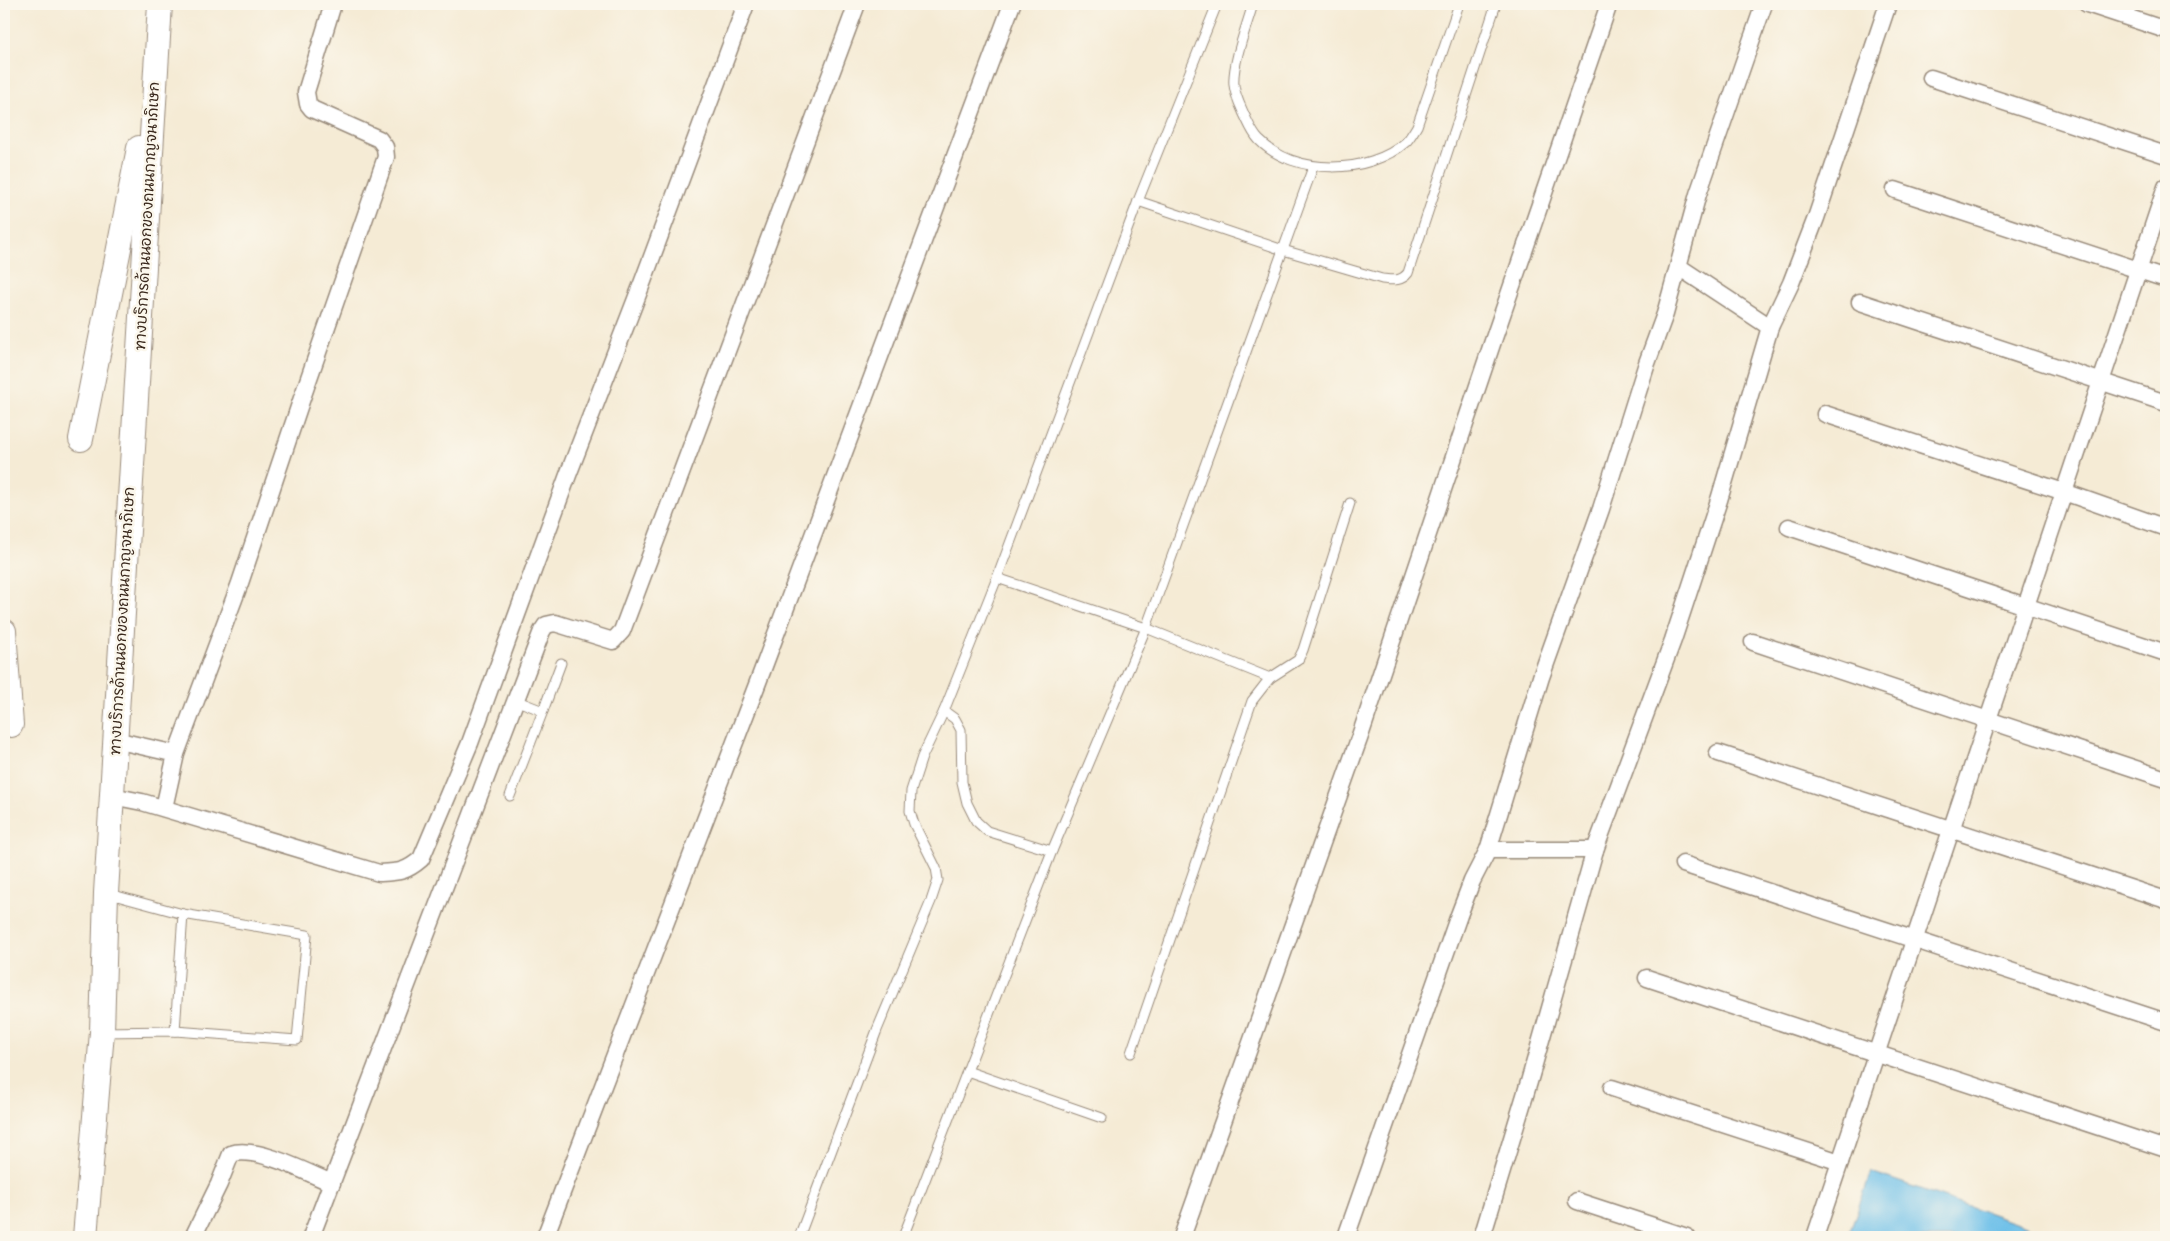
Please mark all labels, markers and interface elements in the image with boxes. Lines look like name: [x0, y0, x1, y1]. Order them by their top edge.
street label: ทางบริการด้านนอกของถนนกาญจนาภิเษก: [130, 81, 167, 351]
street label: ทางบริการด้านนอกของถนนกาญจนาภิเษก: [105, 486, 142, 756]

